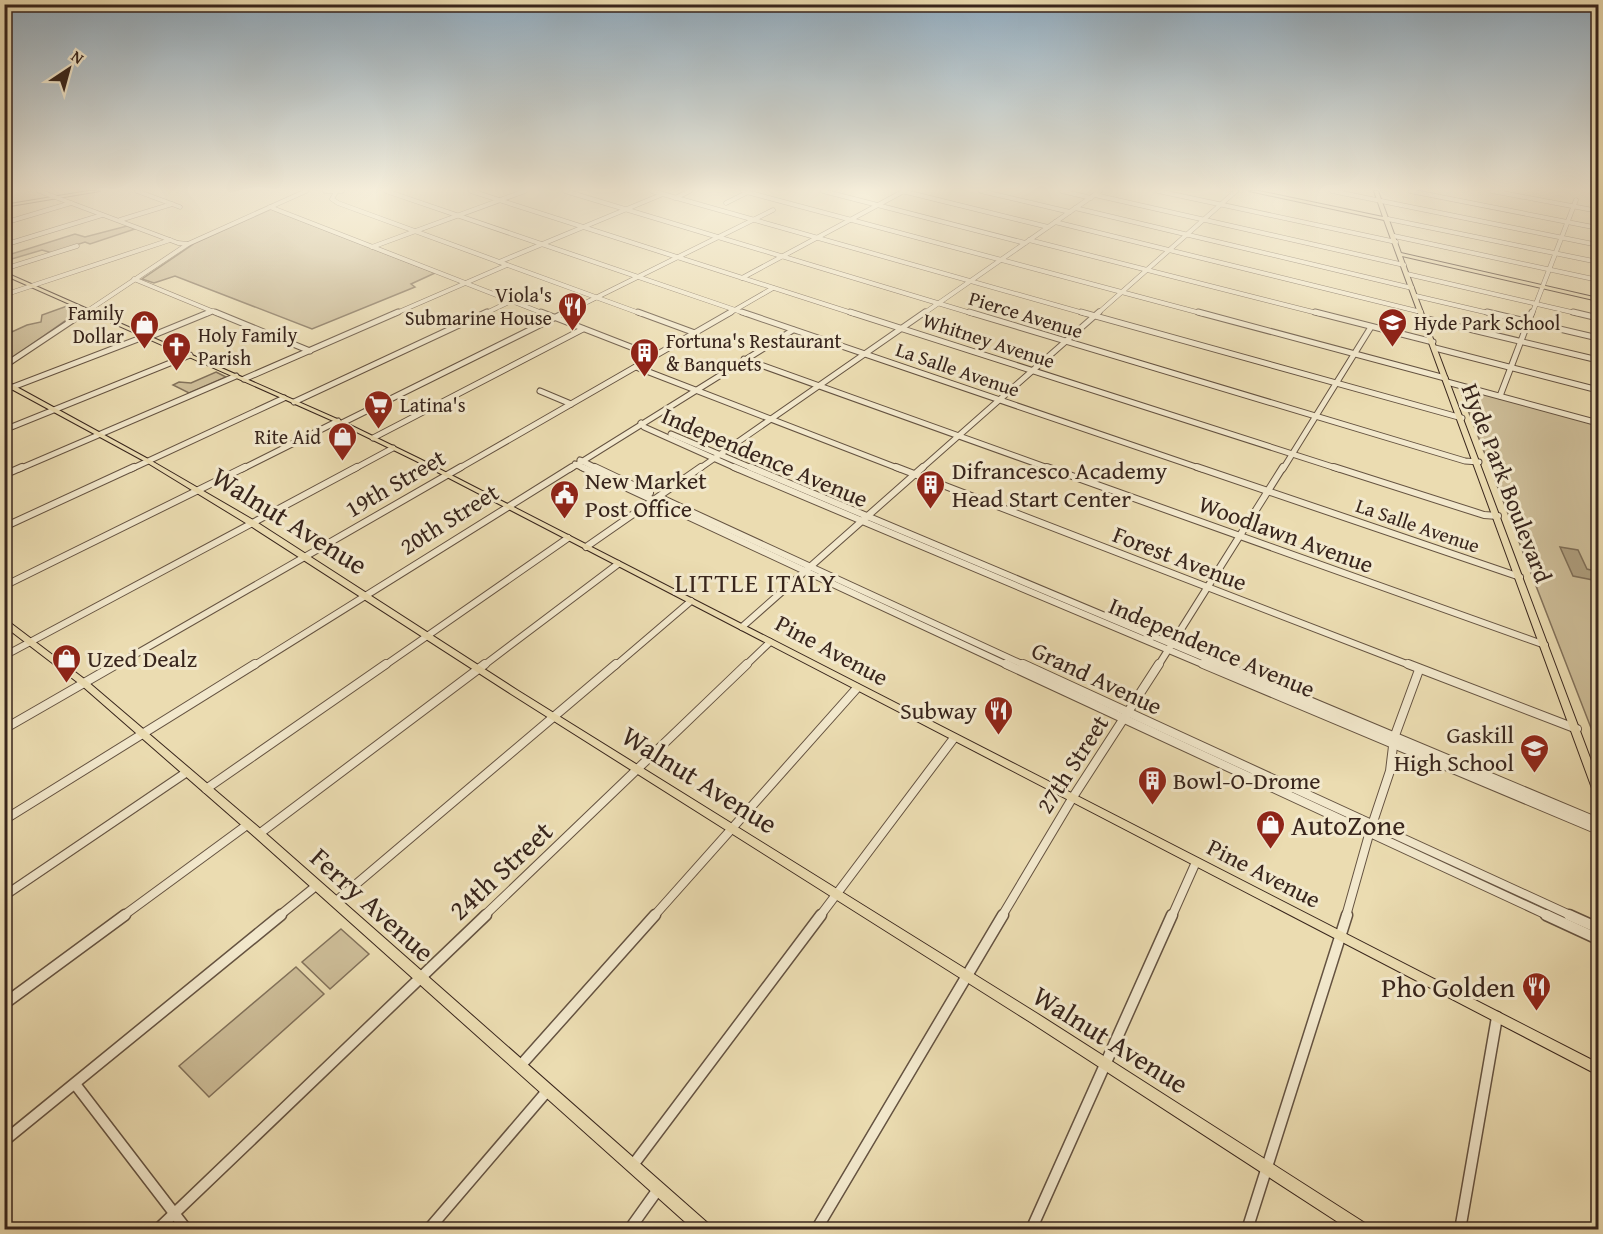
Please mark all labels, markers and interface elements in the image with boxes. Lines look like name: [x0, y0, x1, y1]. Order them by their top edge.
north arrow: [39, 39, 99, 99]
text: N: [66, 44, 89, 70]
place label: Viola's Submarine House: [405, 280, 552, 332]
street label: Pierce Avenue: [965, 283, 1087, 345]
restaurant icon: Viola's Submarine House: [557, 290, 589, 332]
place label: Family Dollar: [68, 298, 124, 350]
street label: Whitney Avenue: [919, 305, 1059, 375]
school or university icon: Hyde Park School: [1377, 306, 1409, 348]
shop icon: Family Dollar: [129, 308, 161, 350]
place label: Hyde Park School: [1414, 308, 1561, 337]
place label: Holy Family Parish: [198, 320, 297, 372]
place label: Fortuna's Restaurant & Banquets: [666, 326, 841, 378]
church icon: Holy Family Parish: [161, 330, 193, 372]
street label: La Salle Avenue: [892, 334, 1024, 404]
building icon: Fortuna's Restaurant & Banquets: [629, 336, 661, 378]
street label: Hyde Park Boulevard: [1453, 378, 1561, 588]
supermarket icon: Latina's: [363, 388, 395, 430]
place label: Latina's: [400, 390, 466, 419]
street label: Independence Avenue: [656, 398, 874, 516]
shop icon: Rite Aid: [326, 420, 358, 462]
place label: Rite Aid: [255, 422, 321, 451]
street label: 19th Street: [338, 440, 452, 526]
place label: Difrancesco Academy Head Start Center: [952, 453, 1167, 516]
street label: Walnut Avenue: [204, 456, 376, 584]
place label: New Market Post Office: [585, 463, 707, 526]
building icon: Difrancesco Academy Head Start Center: [915, 468, 947, 510]
street label: 20th Street: [393, 474, 506, 563]
public building icon: New Market Post Office: [548, 478, 580, 520]
street label: Woodlawn Avenue: [1194, 486, 1378, 582]
street label: La Salle Avenue: [1352, 490, 1484, 560]
street label: Forest Avenue: [1108, 516, 1252, 600]
district label: LITTLE ITALY: [675, 563, 837, 602]
street label: Independence Avenue: [1103, 588, 1321, 706]
street label: Pine Avenue: [769, 606, 895, 694]
street label: Grand Avenue: [1026, 632, 1168, 724]
place label: Uzed Dealz: [87, 641, 197, 676]
shop icon: Uzed Dealz: [50, 642, 82, 684]
place label: Subway: [900, 693, 977, 728]
restaurant icon: Subway: [982, 694, 1014, 736]
street label: 27th Street: [1027, 707, 1117, 820]
street label: Walnut Avenue: [614, 715, 786, 843]
place label: Gaskill High School: [1394, 717, 1514, 780]
school or university icon: Gaskill High School: [1519, 732, 1551, 774]
place label: Bowl-O-Drome: [1173, 763, 1321, 798]
building icon: Bowl-O-Drome: [1136, 764, 1168, 806]
place label: AutoZone: [1291, 804, 1405, 845]
shop icon: AutoZone: [1254, 808, 1286, 850]
street label: 24th Street: [439, 811, 561, 929]
street label: Pine Avenue: [1201, 829, 1327, 917]
street label: Ferry Avenue: [302, 837, 444, 971]
place label: Pho Golden: [1381, 966, 1515, 1007]
restaurant icon: Pho Golden: [1520, 970, 1552, 1012]
street label: Walnut Avenue: [1025, 975, 1197, 1103]

